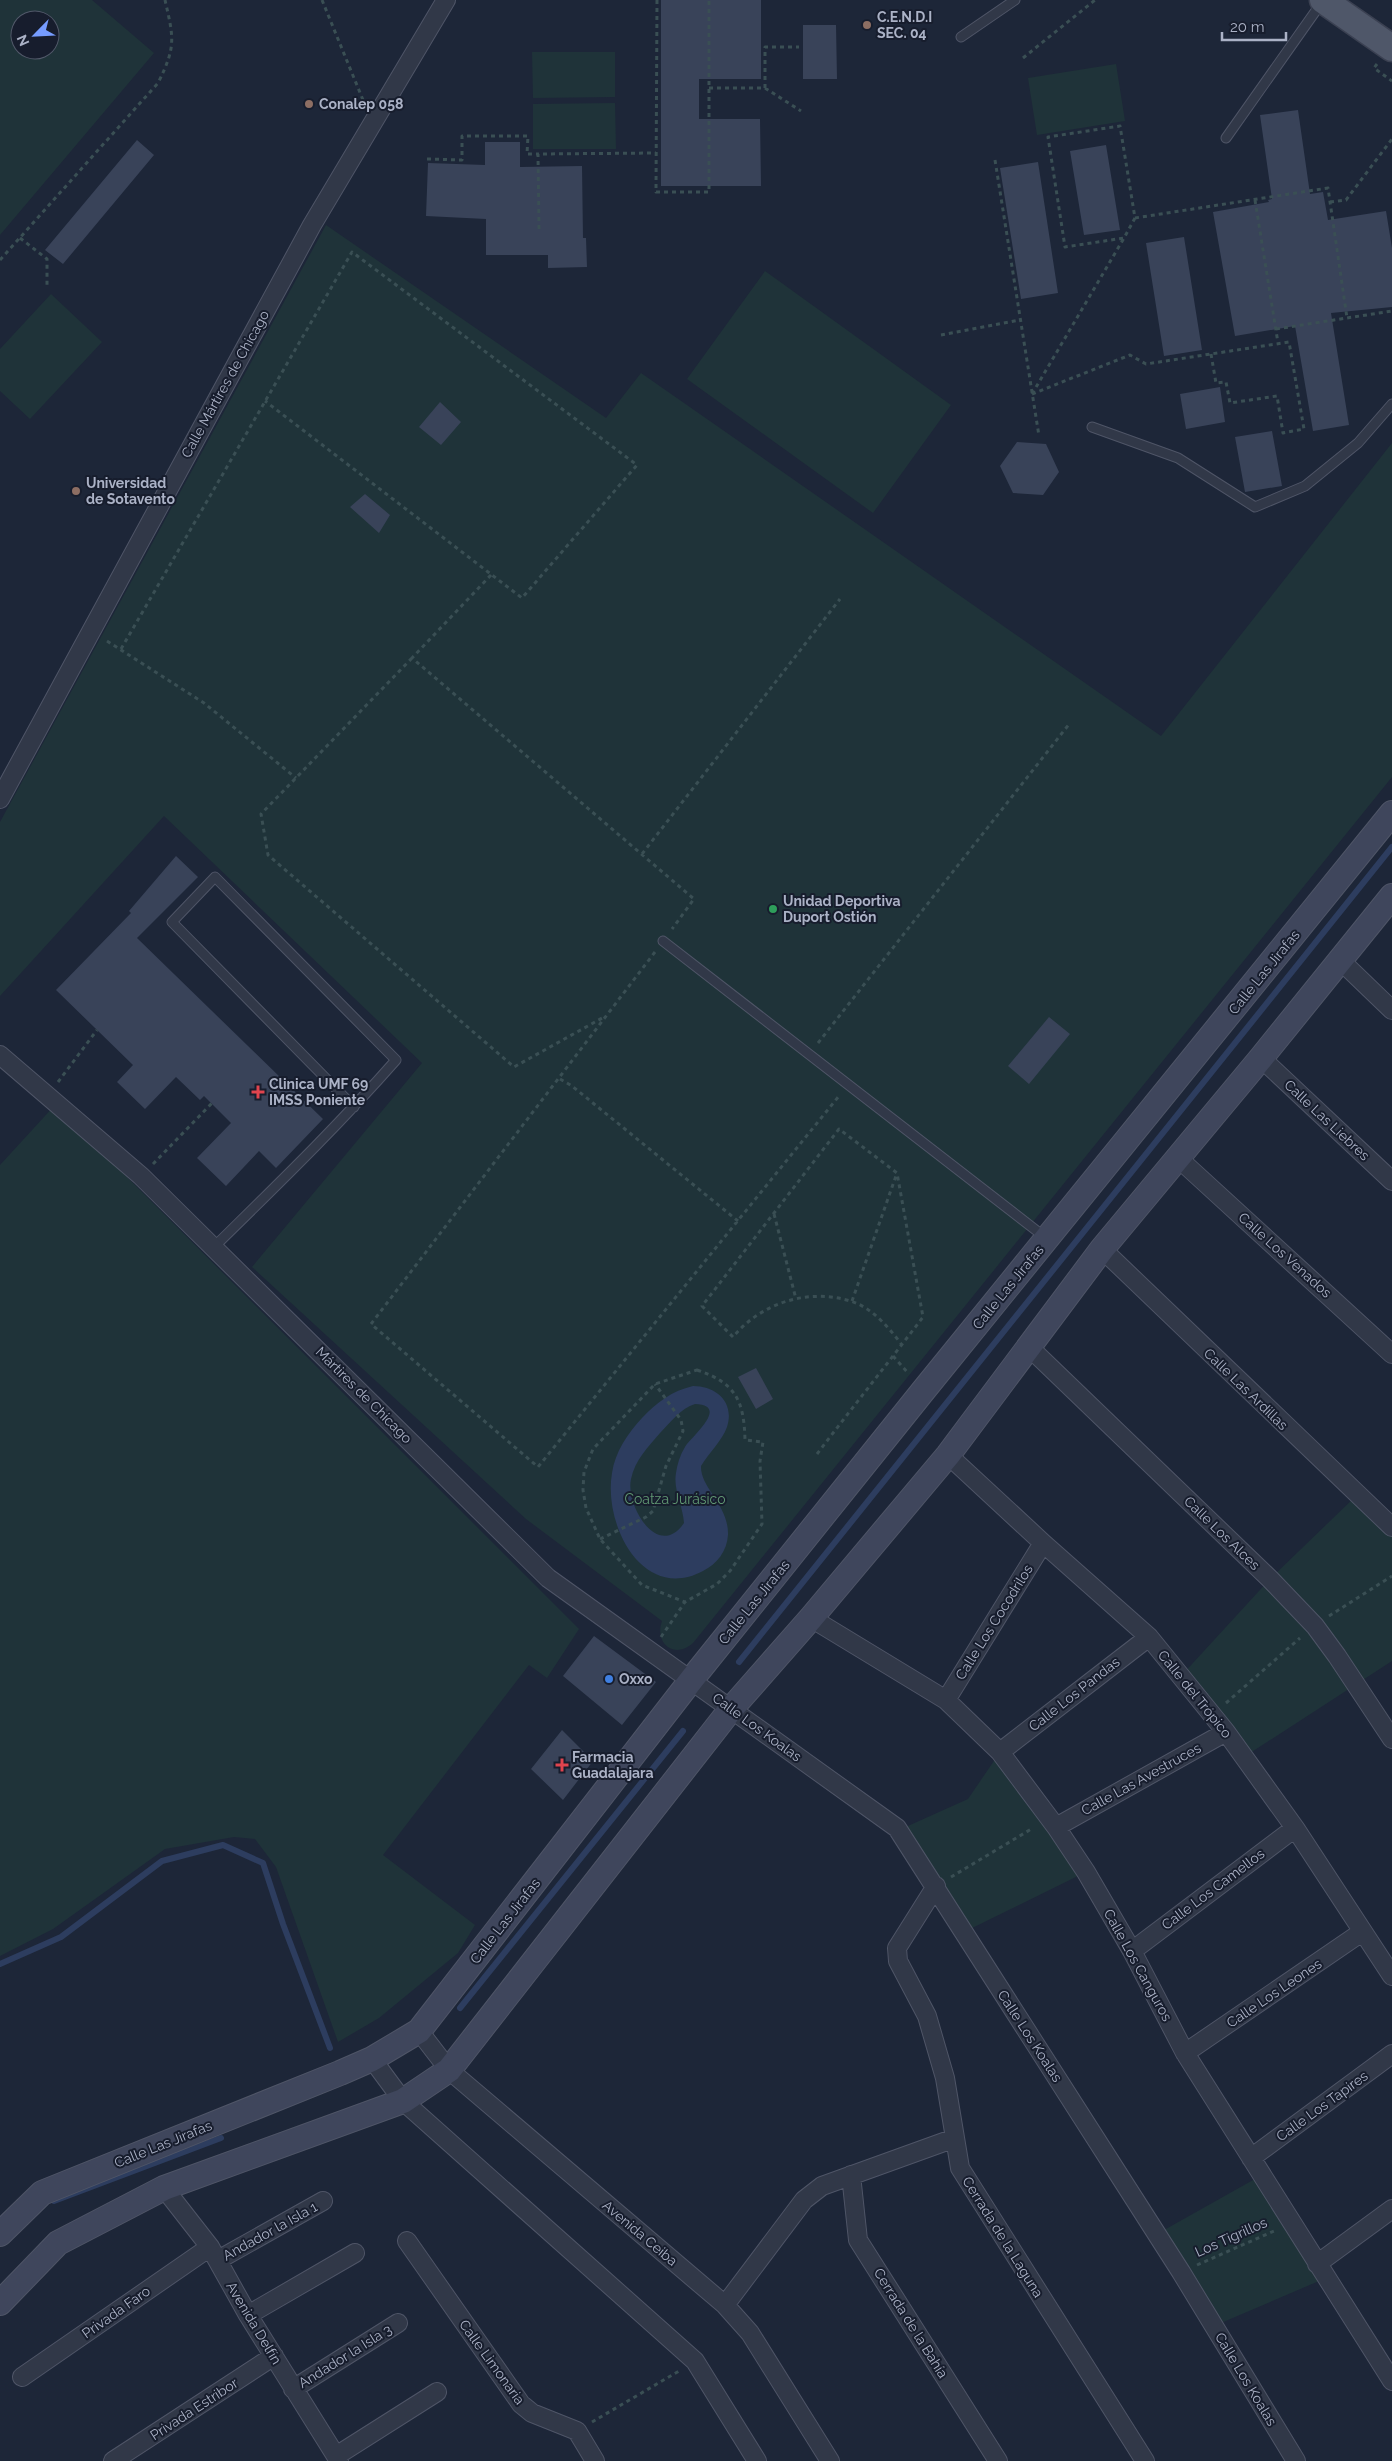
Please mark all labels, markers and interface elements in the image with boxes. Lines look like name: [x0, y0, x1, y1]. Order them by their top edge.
place label: C.E.N.D.I SEC. 04: [877, 9, 932, 41]
north arrow: [10, 10, 60, 60]
scale bar: [1222, 10, 1286, 42]
text: 20 m: [1230, 18, 1265, 36]
marker: C.E.N.D.I SEC. 04: [861, 19, 873, 31]
text: N: [14, 32, 33, 48]
place label: Conalep 058: [319, 96, 403, 112]
marker: Conalep 058: [303, 98, 315, 110]
street label: Calle Mártires de Chicago: [178, 308, 272, 460]
place label: Universidad de Sotavento: [86, 475, 175, 507]
marker: Universidad de Sotavento: [70, 485, 82, 497]
place label: Unidad Deportiva Duport Ostión: [783, 893, 901, 925]
marker: Unidad Deportiva Duport Ostión: [767, 903, 779, 915]
street label: Calle Las Jirafas: [1225, 927, 1303, 1017]
place label: Clinica UMF 69 IMSS Poniente: [269, 1076, 368, 1108]
street label: Calle Las Liebres: [1281, 1076, 1373, 1164]
marker: Clinica UMF 69 IMSS Poniente: [251, 1085, 265, 1099]
street label: Calle Los Venados: [1235, 1209, 1335, 1301]
street label: Calle Las Jirafas: [969, 1242, 1047, 1332]
street label: Mártires de Chicago: [313, 1344, 415, 1446]
street label: Calle Las Ardillas: [1201, 1345, 1291, 1433]
park label: Coatza Jurásico: [624, 1491, 726, 1507]
street label: Calle Los Alces: [1181, 1493, 1263, 1573]
street label: Calle Las Jirafas: [715, 1557, 793, 1647]
street label: Calle Los Cocodrilos: [952, 1561, 1036, 1683]
street label: Calle del Trópico: [1155, 1647, 1235, 1741]
street label: Calle Los Pandas: [1025, 1653, 1123, 1734]
place label: Oxxo: [619, 1671, 653, 1687]
marker: Oxxo: [603, 1673, 615, 1685]
street label: Calle Los Koalas: [709, 1689, 805, 1765]
street label: Calle Las Avestruces: [1079, 1739, 1204, 1818]
place label: Farmacia Guadalajara: [572, 1749, 653, 1781]
marker: Farmacia Guadalajara: [556, 1759, 568, 1771]
street label: Calle Los Camellos: [1159, 1845, 1268, 1933]
street label: Calle Las Jirafas: [467, 1875, 543, 1967]
street label: Calle Los Canguros: [1101, 1906, 1176, 2024]
street label: Calle Los Leones: [1224, 1955, 1325, 2031]
street label: Calle Los Koalas: [994, 1987, 1066, 2085]
street label: Calle Los Tapires: [1273, 2067, 1371, 2144]
street label: Calle Las Jirafas: [112, 2117, 214, 2171]
street label: Cerrada de la Laguna: [959, 2174, 1047, 2300]
street label: Avenida Ceiba: [599, 2197, 681, 2269]
street label: Andador la Isla 1: [220, 2198, 320, 2264]
street label: Los Tigrillos: [1192, 2214, 1270, 2260]
street label: Cerrada de la Bahía: [871, 2265, 951, 2381]
street label: Avenida Delfín: [223, 2279, 285, 2367]
street label: Privada Faro: [79, 2283, 153, 2341]
street label: Calle Limonaria: [456, 2317, 528, 2407]
street label: Andador la Isla 3: [295, 2321, 395, 2391]
street label: Calle Los Koalas: [1212, 2329, 1280, 2429]
street label: Privada Estribor: [147, 2375, 241, 2443]

